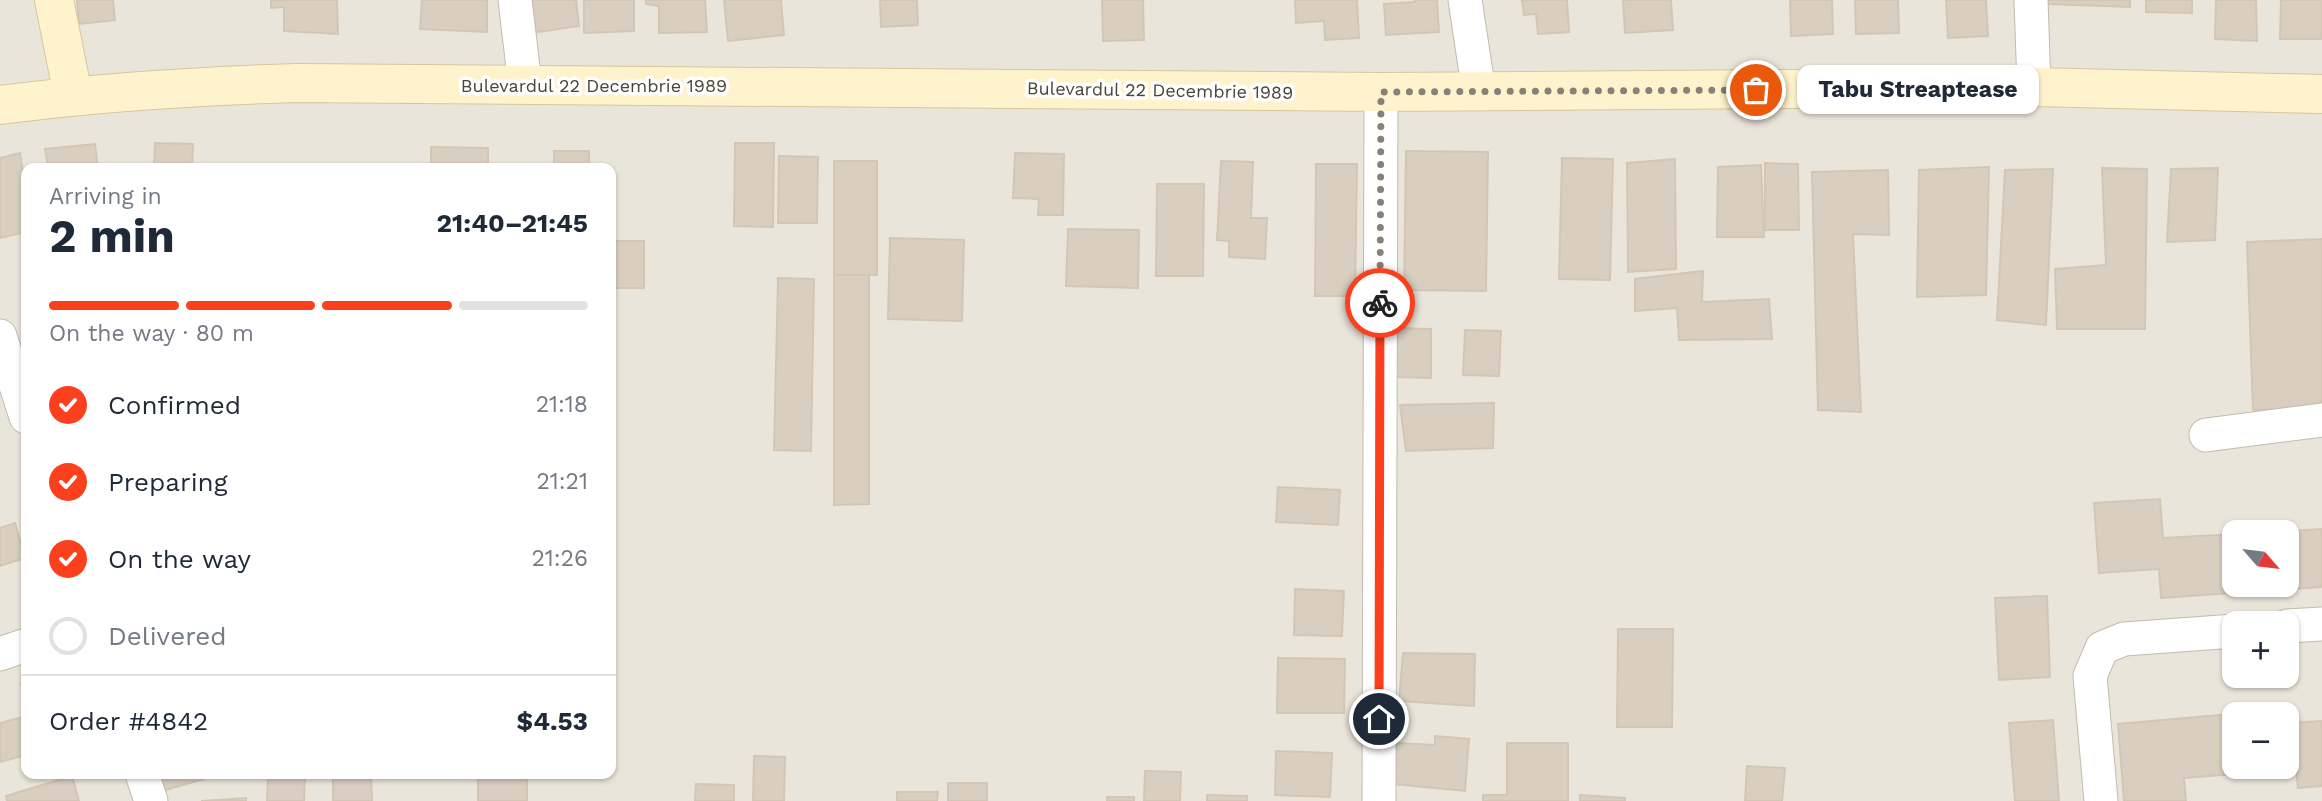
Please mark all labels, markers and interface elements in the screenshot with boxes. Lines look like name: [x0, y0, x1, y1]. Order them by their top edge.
pin: [1726, 60, 1786, 120]
callout: Tabu Streaptease: [1798, 66, 2040, 114]
icon: bag: [1737, 71, 1775, 109]
street label: Bulevardul 22 Decembrie 1989: [461, 75, 727, 96]
text: Tabu Streaptease: [1818, 76, 2018, 103]
street label: Bulevardul 22 Decembrie 1989: [1027, 77, 1293, 103]
text: Arriving in: [49, 183, 162, 210]
text: 21:40–21:45: [437, 208, 588, 238]
text: 2 min: [49, 209, 175, 263]
courier: [1345, 268, 1415, 338]
icon: bike: [1361, 284, 1399, 322]
text: On the way · 80 m: [49, 320, 254, 347]
icon: check: [49, 386, 87, 424]
text: Confirmed: [108, 390, 241, 420]
text: 21:18: [536, 391, 588, 418]
icon: check: [49, 463, 87, 501]
text: Preparing: [108, 467, 228, 497]
text: 21:21: [536, 468, 588, 495]
north arrow: [2222, 520, 2300, 597]
map controls: [2222, 520, 2299, 779]
icon: check: [49, 540, 87, 578]
text: On the way: [108, 544, 251, 574]
text: 21:26: [531, 545, 588, 572]
button: +: [2222, 611, 2299, 688]
text: Delivered: [108, 621, 227, 651]
pin: [1349, 689, 1409, 749]
icon: home: [1360, 700, 1398, 738]
button: −: [2222, 702, 2299, 779]
text: Order #4842: [49, 706, 208, 736]
text: $4.53: [517, 706, 588, 736]

